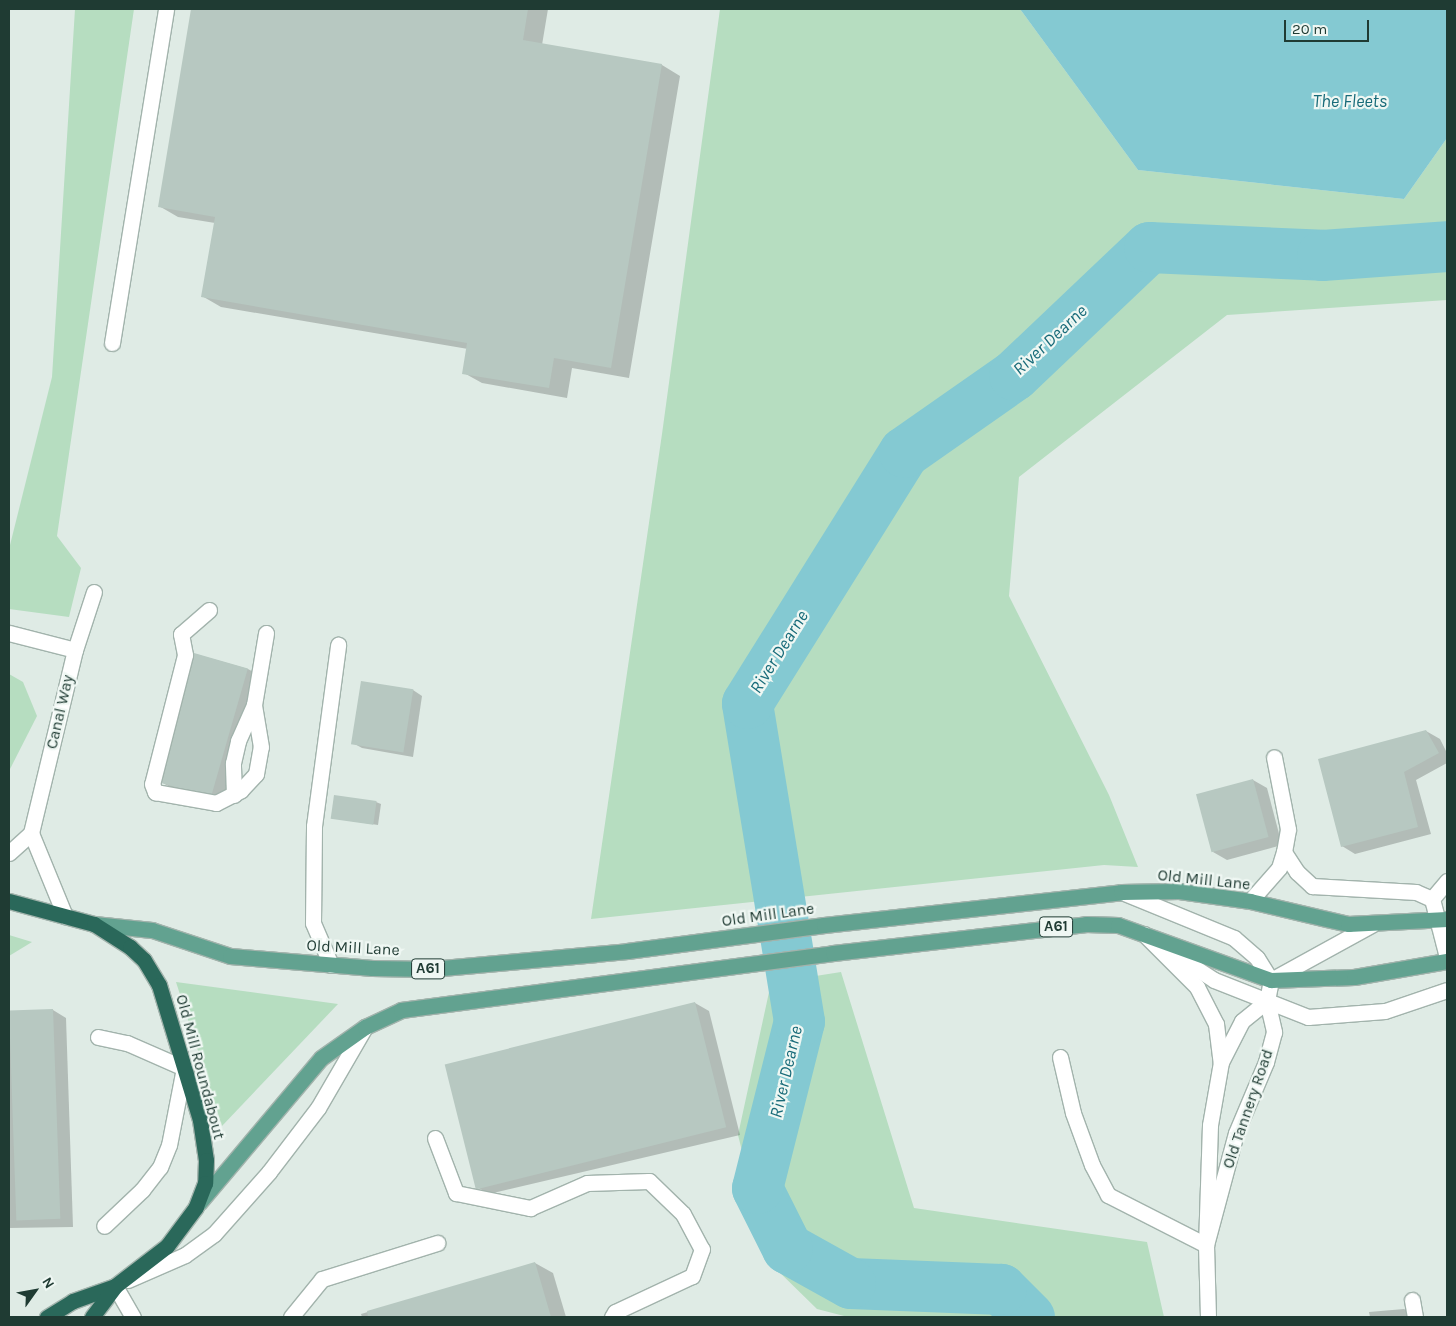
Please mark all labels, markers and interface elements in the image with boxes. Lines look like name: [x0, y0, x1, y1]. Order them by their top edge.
scale bar: [1286, 10, 1371, 42]
text: 20 m: [1292, 20, 1327, 38]
water label: The Fleets: [1313, 90, 1387, 112]
water label: River Dearne: [1008, 300, 1092, 380]
water label: River Dearne: [745, 607, 813, 697]
street label: Canal Way: [42, 673, 78, 751]
street label: Old Mill Lane: [1157, 866, 1251, 894]
street label: Old Mill Lane: [720, 899, 816, 931]
road number: A61: [1038, 914, 1074, 940]
street label: Old Mill Lane: [306, 936, 400, 960]
road number: A61: [410, 956, 446, 982]
street label: Old Mill Roundabout: [171, 992, 229, 1142]
water label: River Dearne: [765, 1024, 807, 1120]
street label: Old Tannery Road: [1219, 1047, 1277, 1171]
north arrow: [10, 1266, 60, 1316]
text: N: [38, 1274, 58, 1292]

